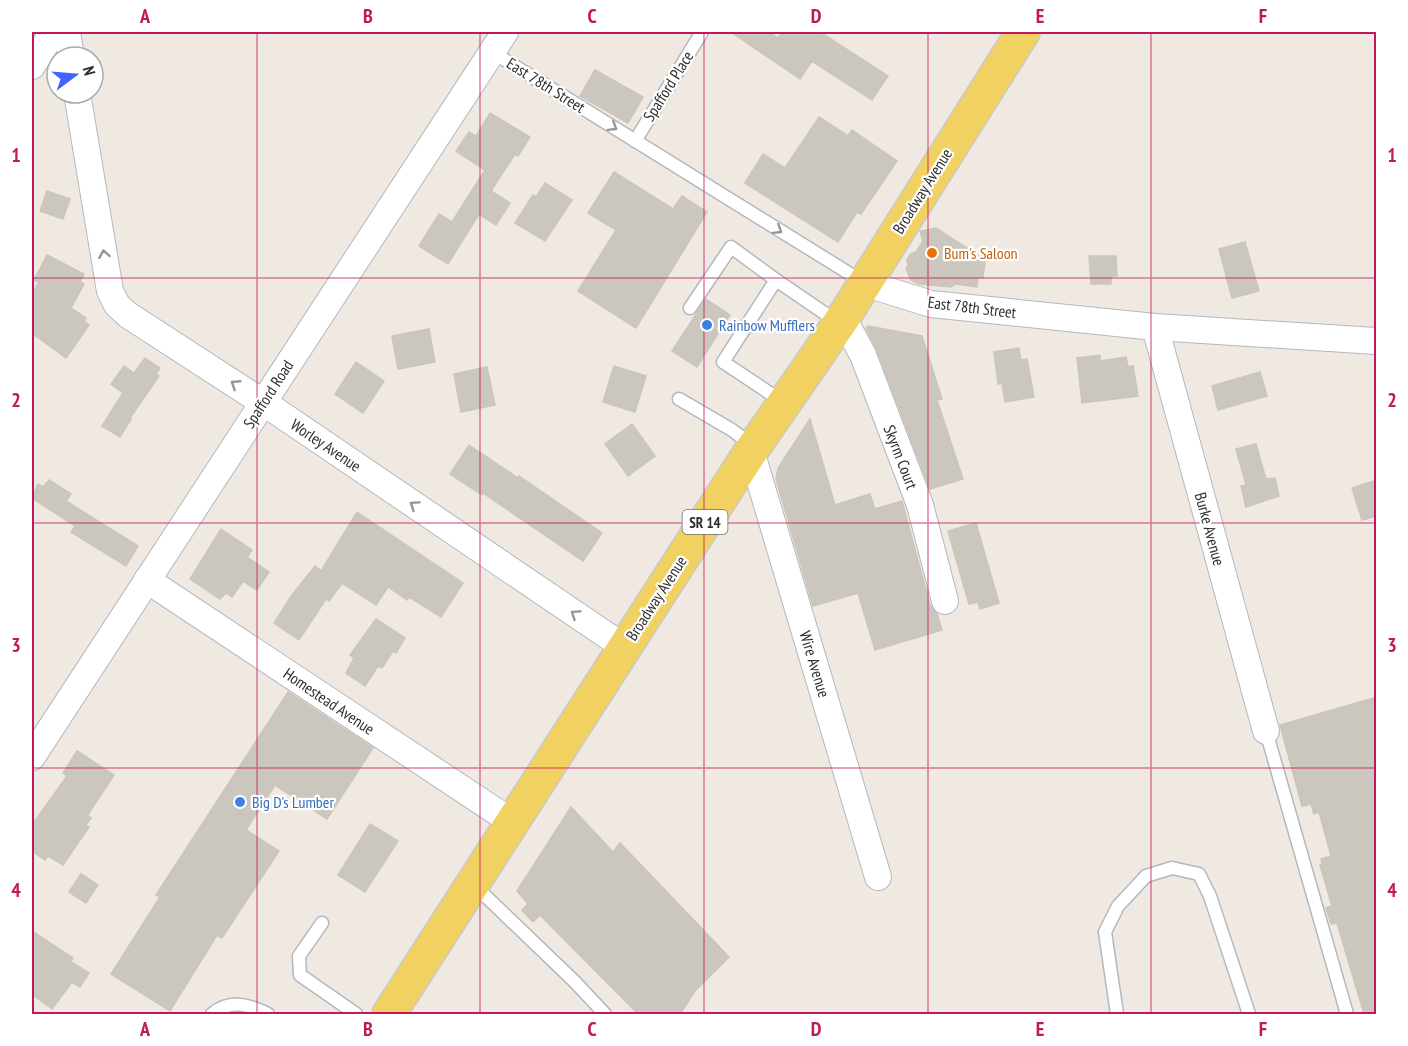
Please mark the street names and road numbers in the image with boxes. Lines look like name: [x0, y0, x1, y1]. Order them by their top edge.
street label: Spafford Place: [639, 47, 697, 125]
street label: East 78th Street: [503, 53, 589, 117]
street label: Broadway Avenue: [888, 145, 956, 237]
street label: East 78th Street: [927, 292, 1018, 322]
street label: Spafford Road: [239, 356, 297, 432]
street label: Worley Avenue: [287, 414, 365, 476]
street label: Skyrm Court: [880, 422, 923, 492]
street label: Burke Avenue: [1191, 490, 1229, 568]
road number: SR 14: [682, 510, 728, 534]
street label: Broadway Avenue: [621, 552, 691, 644]
street label: Wire Avenue: [795, 628, 835, 700]
street label: Homestead Avenue: [280, 663, 378, 739]

